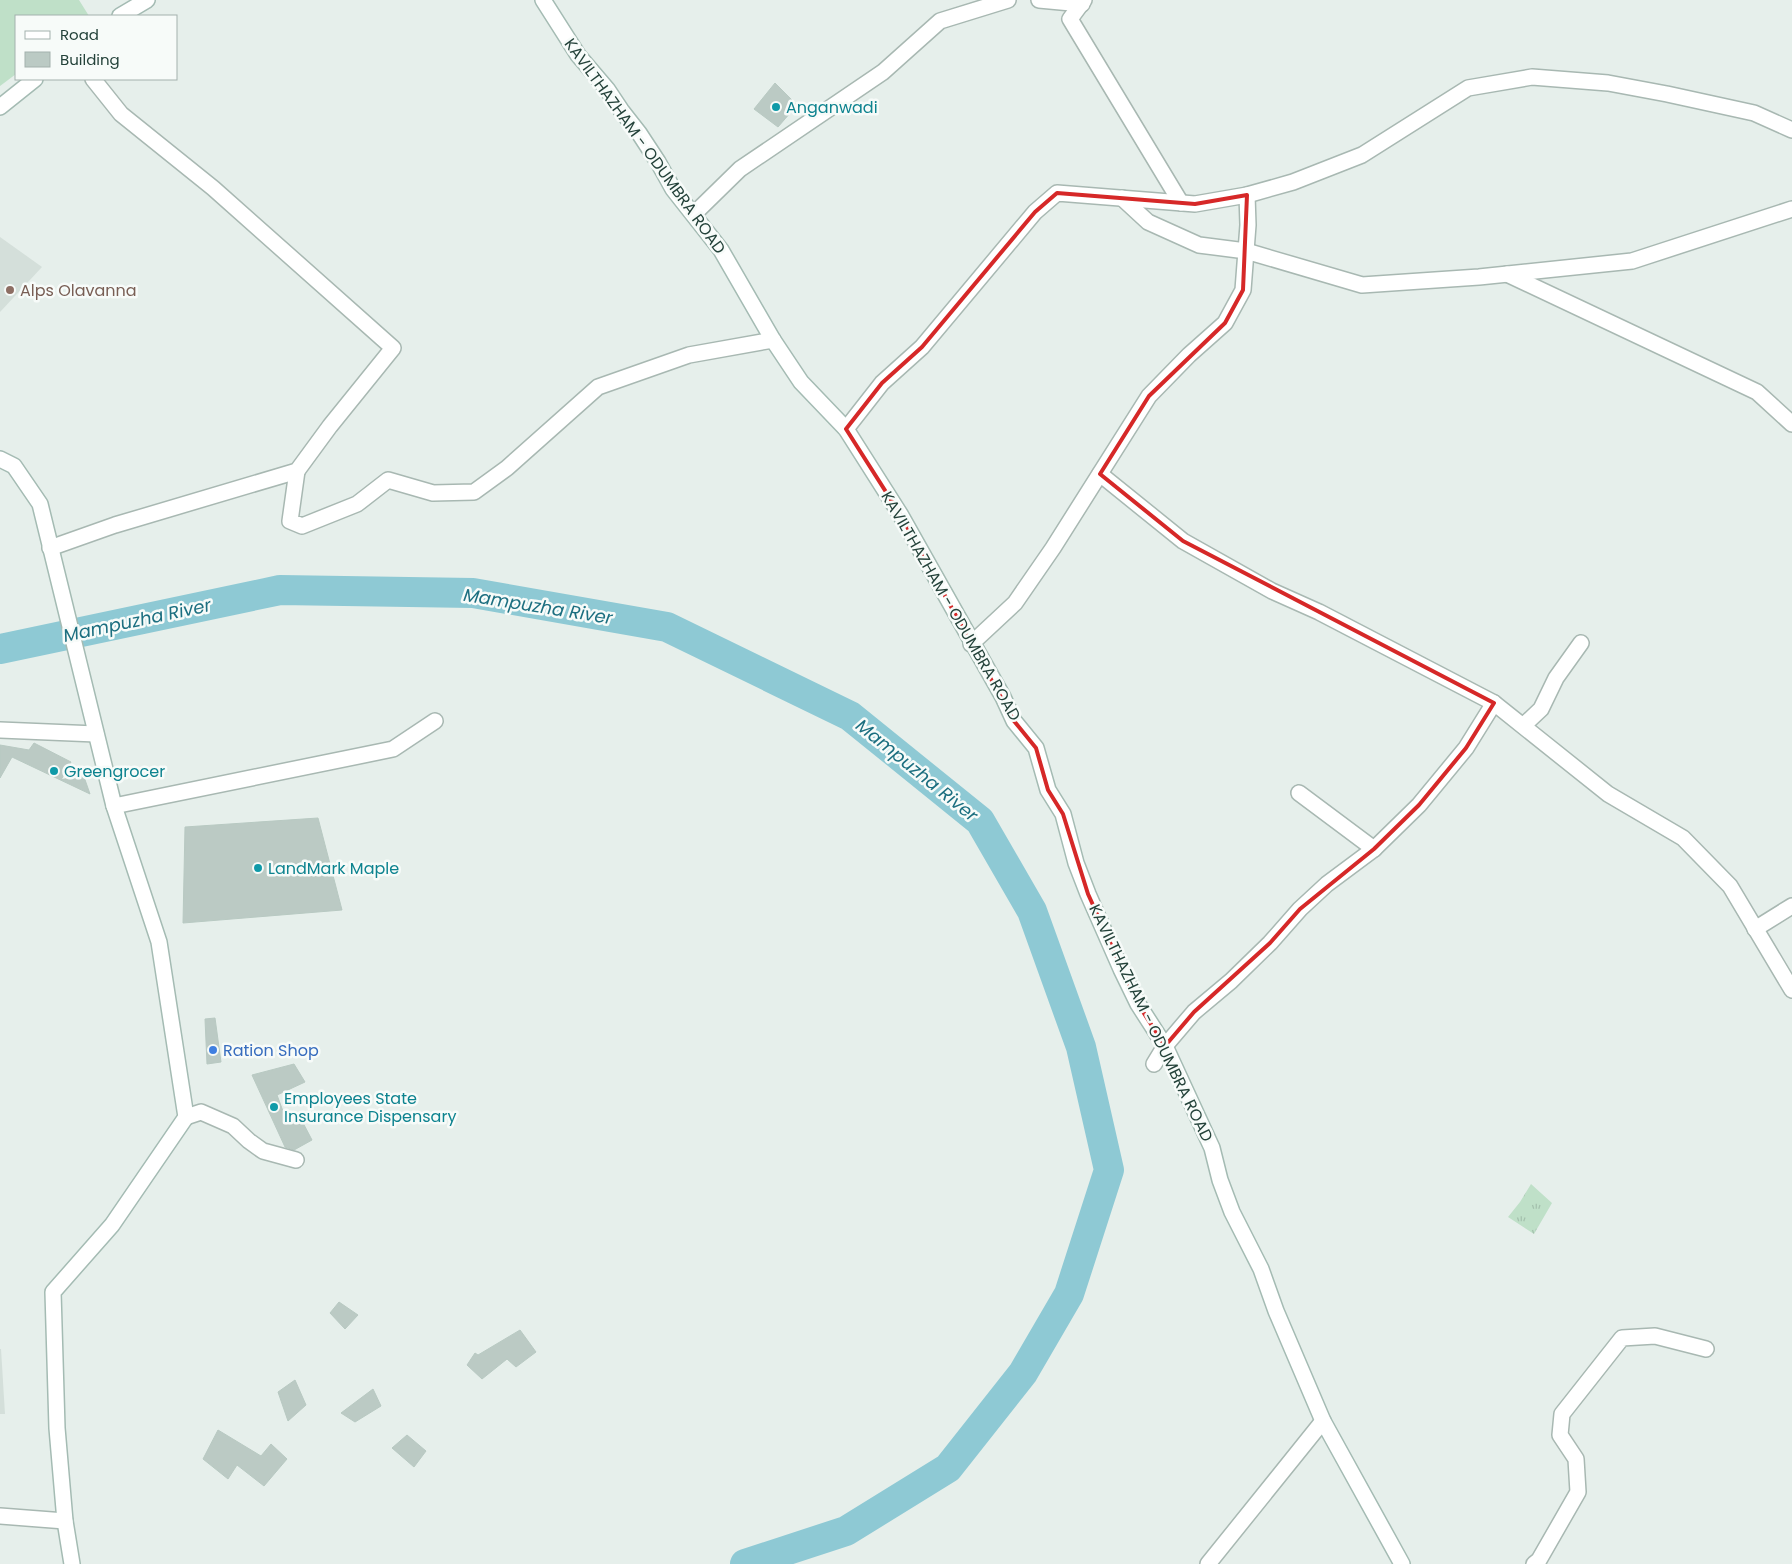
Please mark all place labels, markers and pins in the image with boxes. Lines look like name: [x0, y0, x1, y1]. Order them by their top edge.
place label: Anganwadi: [786, 96, 878, 119]
marker: Anganwadi: [770, 101, 782, 113]
place label: Alps Olavanna: [20, 279, 137, 302]
marker: Alps Olavanna: [4, 284, 16, 296]
place label: Greengrocer: [64, 760, 165, 783]
marker: Greengrocer: [48, 765, 60, 777]
place label: LandMark Maple: [268, 857, 399, 880]
marker: LandMark Maple: [252, 862, 264, 874]
place label: Ration Shop: [223, 1039, 319, 1062]
marker: Ration Shop: [207, 1044, 219, 1056]
place label: Employees State Insurance Dispensary: [284, 1087, 456, 1128]
marker: Employees State Insurance Dispensary: [268, 1101, 280, 1113]

